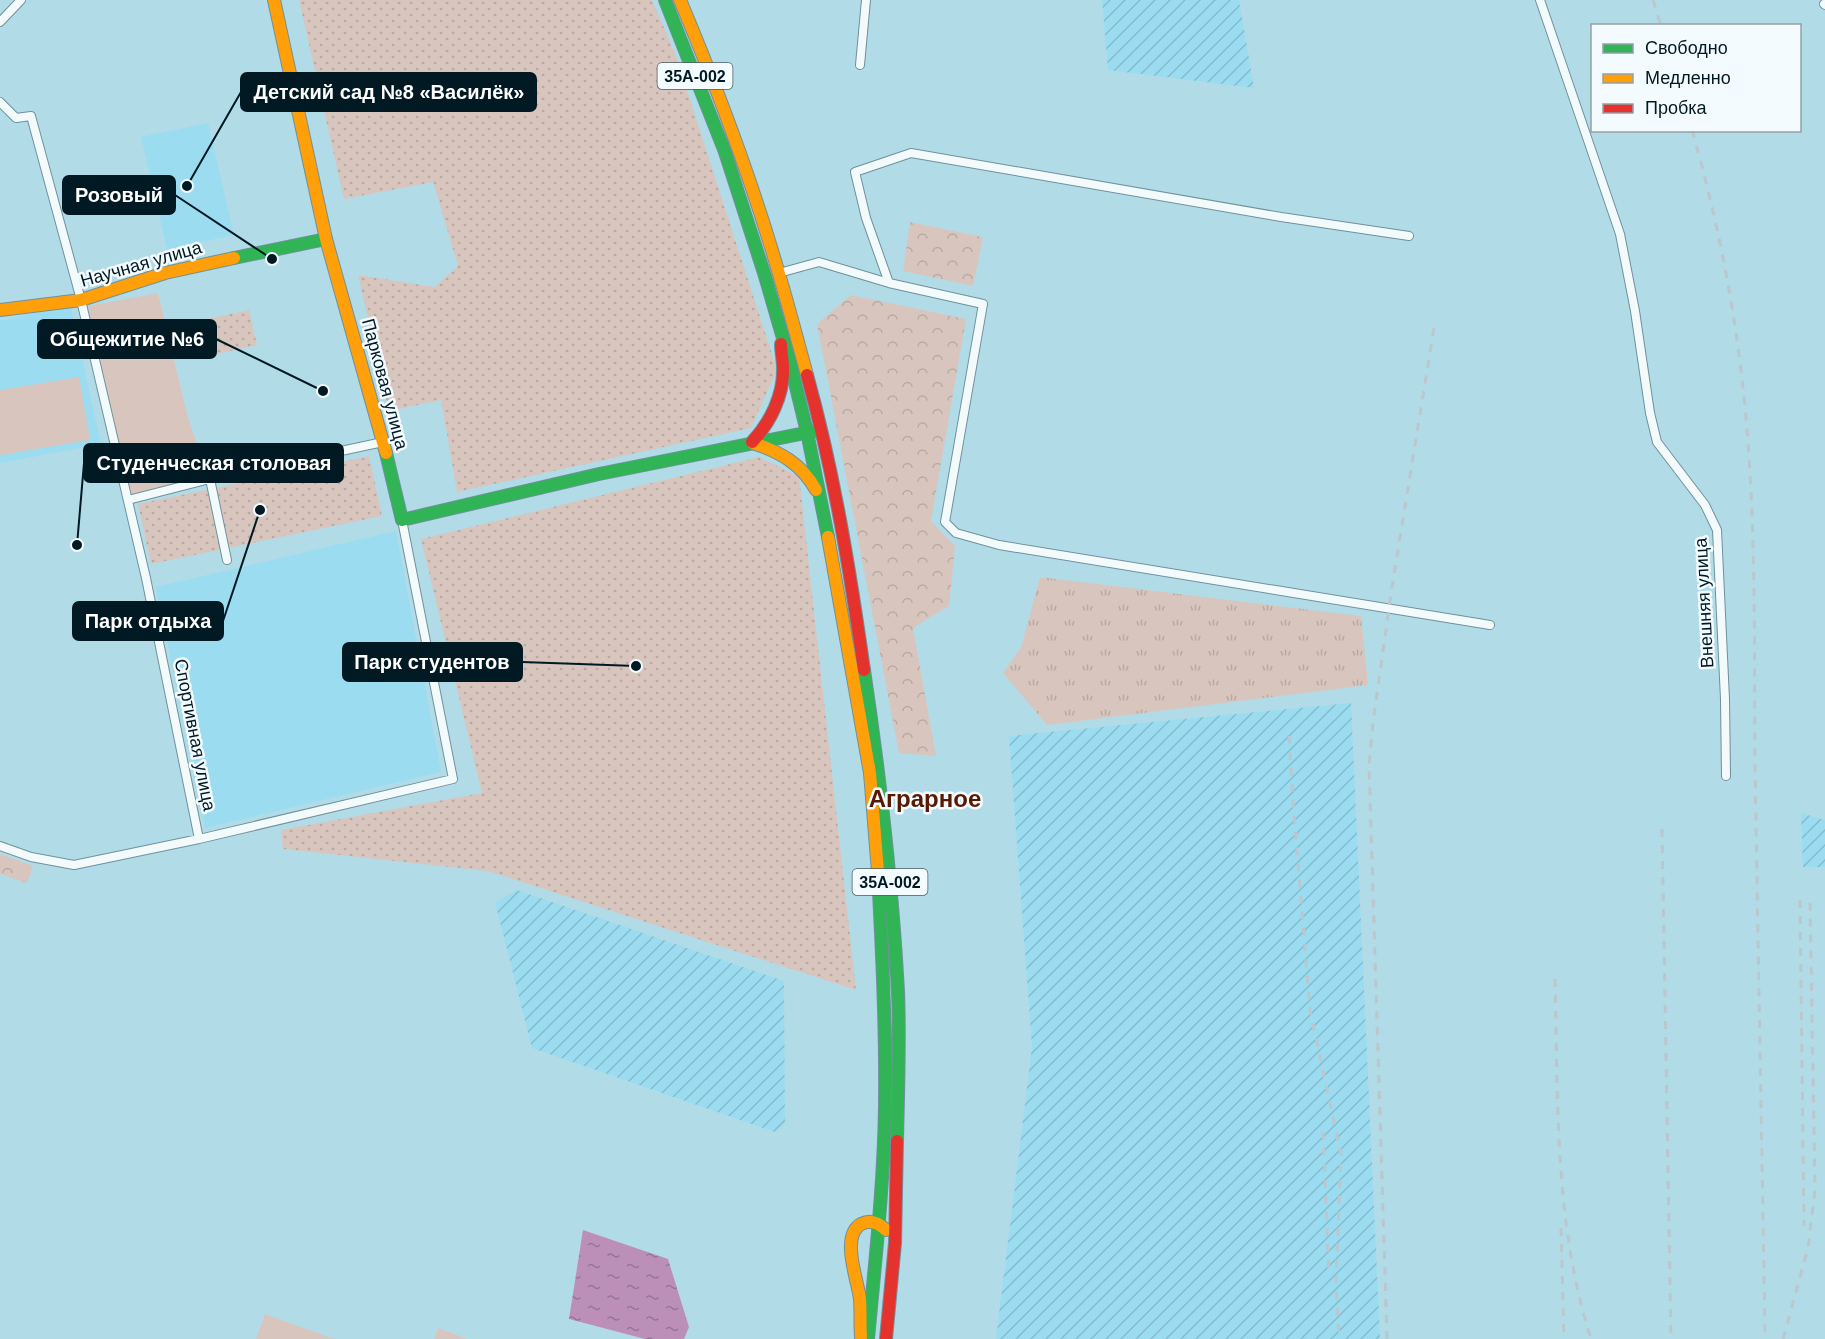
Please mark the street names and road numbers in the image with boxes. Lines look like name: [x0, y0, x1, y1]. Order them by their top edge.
road number: 35А-002: [658, 63, 732, 89]
street label: Научная улица: [78, 237, 205, 291]
street label: Парковая улица: [358, 316, 412, 453]
street label: Внешняя улица: [1691, 536, 1717, 669]
street label: Спортивная улица: [170, 657, 220, 814]
road number: 35А-002: [852, 869, 928, 895]

